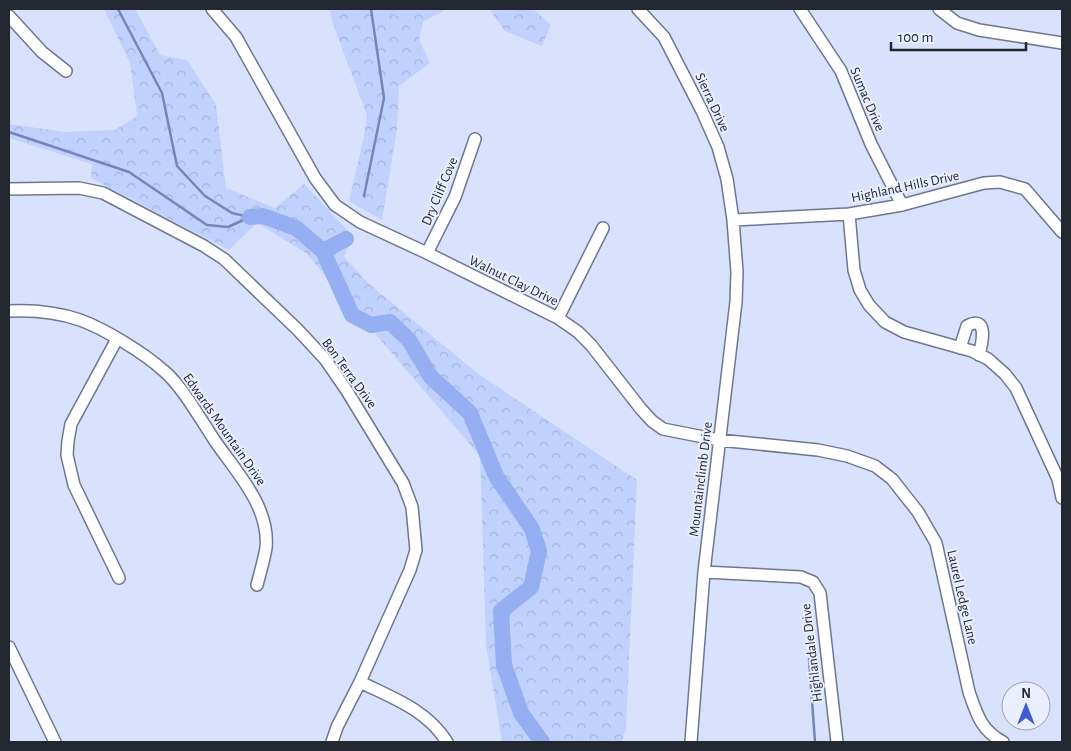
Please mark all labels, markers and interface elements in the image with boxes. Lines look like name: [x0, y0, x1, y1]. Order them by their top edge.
scale bar: [891, 20, 1026, 52]
text: 100 m: [898, 30, 933, 45]
street label: Sumac Drive: [847, 65, 887, 133]
street label: Sierra Drive: [692, 71, 732, 134]
street label: Dry Cliff Cove: [419, 155, 461, 228]
street label: Highland Hills Drive: [850, 169, 961, 205]
street label: Walnut Clay Drive: [467, 253, 560, 309]
street label: Bon Terra Drive: [319, 336, 379, 411]
street label: Edwards Mountain Drive: [180, 371, 268, 488]
street label: Mountainclimb Drive: [687, 421, 715, 537]
street label: Laurel Ledge Lane: [944, 548, 980, 646]
street label: Highlandale Drive: [799, 603, 825, 703]
north arrow: [1001, 681, 1051, 731]
text: N: [1021, 687, 1031, 701]

